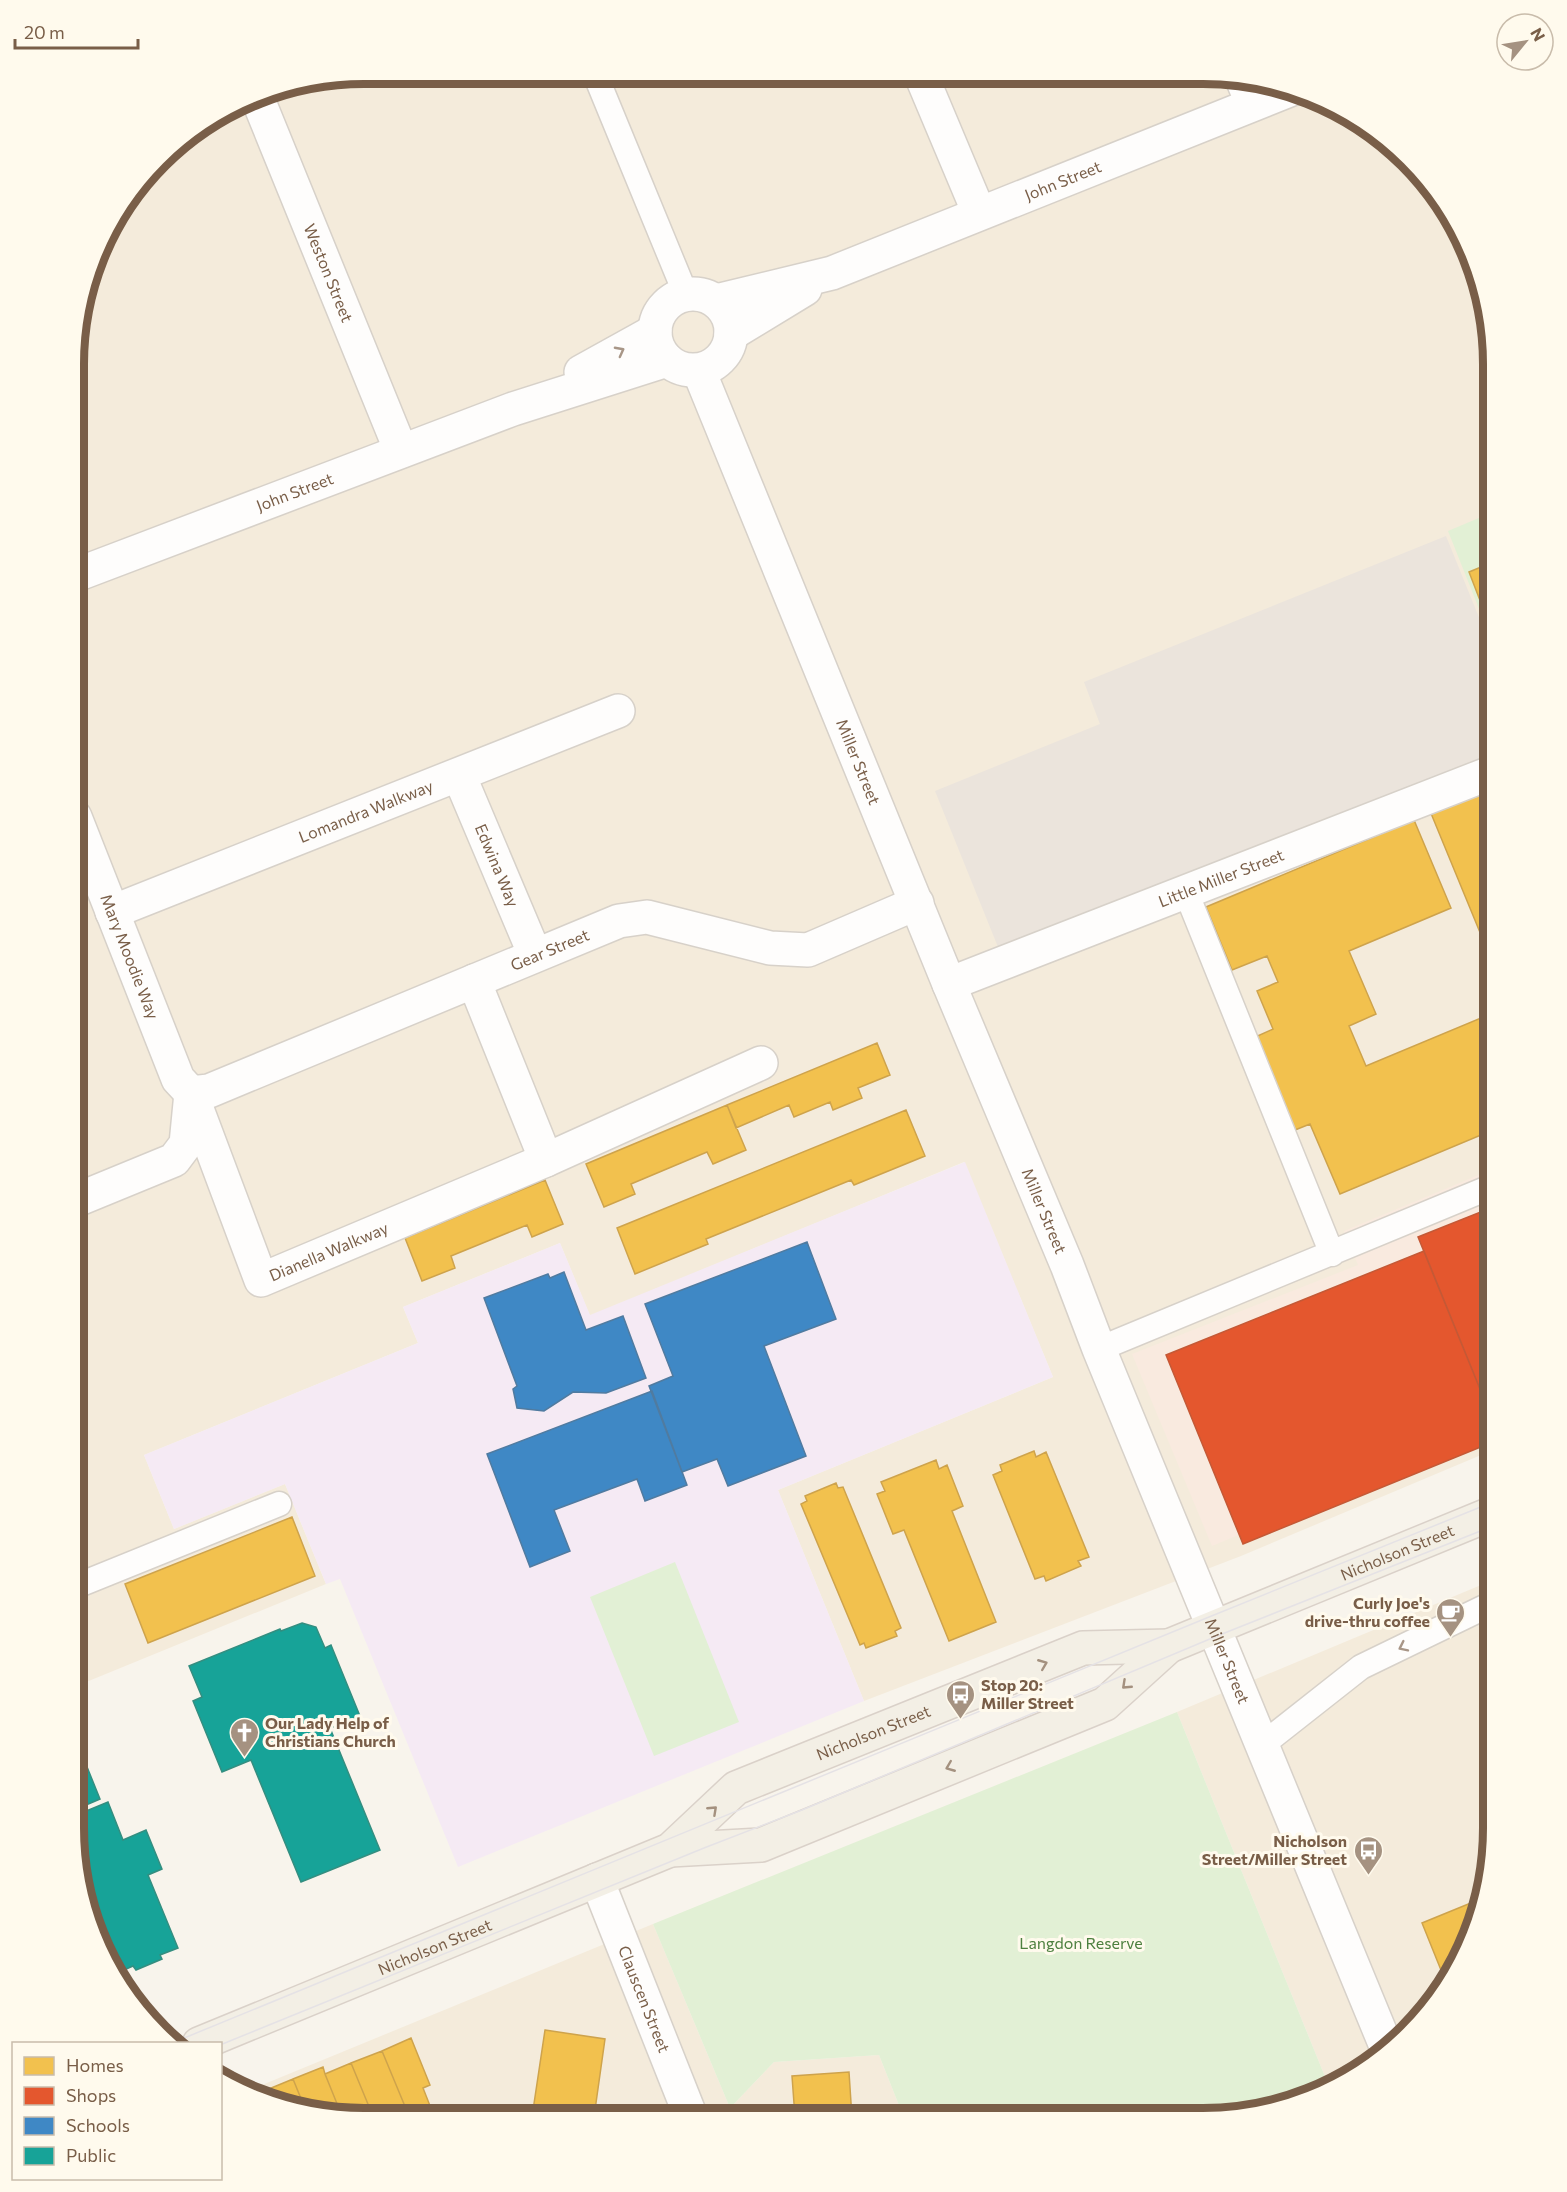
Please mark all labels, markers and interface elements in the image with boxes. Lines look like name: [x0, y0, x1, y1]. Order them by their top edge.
scale bar: [15, 12, 138, 50]
north arrow: [1495, 12, 1555, 72]
text: 20 m: [24, 21, 65, 43]
text: N: [1527, 24, 1550, 44]
street label: John Street: [1022, 156, 1104, 204]
street label: Weston Street: [301, 221, 358, 325]
one-way arrow: [614, 347, 624, 358]
street label: John Street: [253, 468, 336, 515]
street label: Miller Street: [833, 716, 885, 808]
street label: Lomandra Walkway: [296, 776, 435, 846]
street label: Edwina Way: [472, 821, 523, 909]
street label: Little Miller Street: [1156, 844, 1287, 910]
street label: Mary Moodie Way: [97, 891, 163, 1022]
street label: Gear Street: [507, 924, 592, 974]
street label: Miller Street: [1018, 1165, 1071, 1257]
street label: Dianella Walkway: [266, 1218, 391, 1285]
street label: Nicholson Street: [1337, 1520, 1457, 1584]
place label: Curly Joe's drive-thru coffee: [1305, 1593, 1430, 1630]
cafe icon: Curly Joe's drive-thru coffee: [1435, 1596, 1467, 1638]
street label: Miller Street: [1202, 1615, 1254, 1707]
one-way arrow: [1398, 1640, 1409, 1651]
one-way arrow: [1037, 1659, 1048, 1671]
place label: Stop 20: Miller Street: [981, 1675, 1074, 1712]
bus stop icon: Stop 20: Miller Street: [944, 1678, 976, 1720]
one-way arrow: [1122, 1678, 1132, 1689]
street label: Nicholson Street: [813, 1700, 933, 1764]
place label: Our Lady Help of Christians Church: [265, 1713, 396, 1750]
church icon: Our Lady Help of Christians Church: [228, 1716, 260, 1758]
one-way arrow: [946, 1760, 957, 1772]
one-way arrow: [706, 1806, 716, 1817]
place label: Nicholson Street/Miller Street: [1202, 1831, 1347, 1868]
bus stop icon: Nicholson Street/Miller Street: [1352, 1834, 1384, 1876]
street label: Nicholson Street: [375, 1914, 495, 1978]
park label: Langdon Reserve: [1019, 1933, 1143, 1952]
street label: Clauscen Street: [615, 1943, 675, 2055]
legend: [12, 2042, 222, 2180]
text: Homes: [66, 2054, 124, 2076]
text: Shops: [66, 2084, 116, 2106]
text: Schools: [66, 2114, 130, 2136]
text: Public: [66, 2144, 116, 2166]

